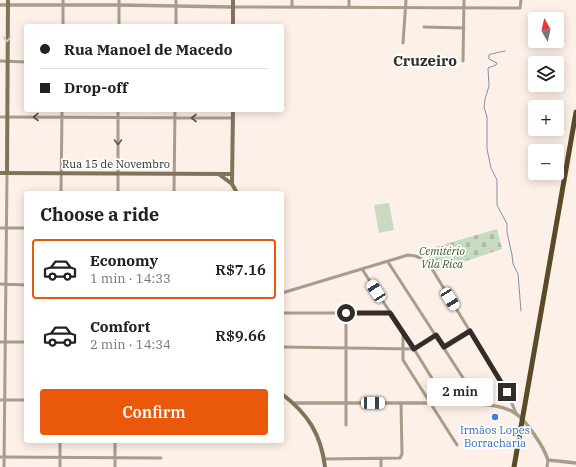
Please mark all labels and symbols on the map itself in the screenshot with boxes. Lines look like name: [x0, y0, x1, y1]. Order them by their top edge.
north arrow: [528, 12, 564, 48]
one-way arrow: [3, 36, 11, 42]
district label: Cruzeiro: [393, 51, 457, 70]
one-way arrow: [33, 113, 39, 121]
one-way arrow: [191, 114, 197, 122]
one-way arrow: [114, 139, 122, 145]
street label: Rua 15 de Novembro: [62, 157, 170, 171]
park label: Cemitério Vila Rica: [419, 244, 466, 271]
car: [364, 278, 388, 304]
car: [439, 286, 461, 312]
route start: [337, 304, 355, 322]
callout: 2 min: [427, 378, 493, 406]
route end: [498, 383, 516, 401]
car: [361, 397, 385, 409]
marker: Irmãos Lopes Borracharia: [490, 412, 500, 422]
place label: Irmãos Lopes Borracharia: [460, 423, 530, 450]

